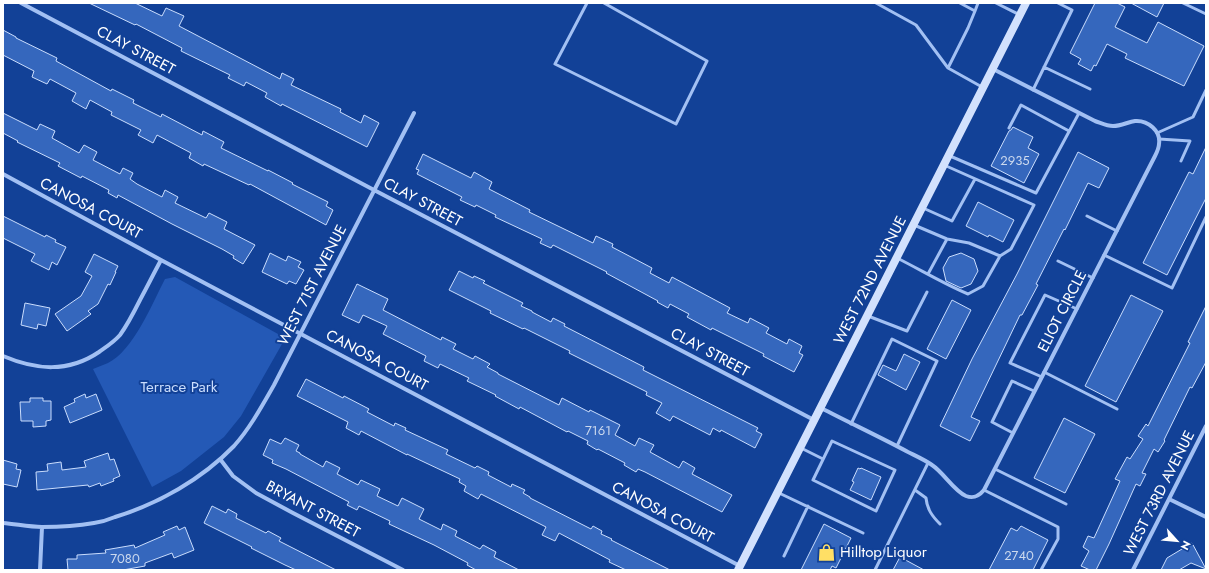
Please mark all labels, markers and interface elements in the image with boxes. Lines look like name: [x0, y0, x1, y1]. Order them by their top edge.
street label: CLAY STREET: [93, 20, 179, 80]
house number: 2935: [1000, 151, 1030, 170]
street label: CANOSA COURT: [36, 172, 146, 244]
street label: CLAY STREET: [380, 172, 466, 232]
street label: WEST 72ND AVENUE: [828, 212, 912, 348]
street label: WEST 71ST AVENUE: [272, 221, 352, 349]
street label: ELIOT CIRCLE: [1032, 266, 1092, 356]
street label: CLAY STREET: [667, 322, 753, 382]
street label: CANOSA COURT: [322, 324, 432, 396]
park label: Terrace Park: [141, 376, 218, 398]
house number: 7161: [585, 421, 611, 440]
street label: WEST 73RD AVENUE: [1120, 428, 1198, 558]
street label: BRYANT STREET: [262, 475, 364, 543]
street label: CANOSA COURT: [608, 476, 718, 548]
north arrow: [1157, 521, 1197, 561]
place label: Hilltop Liquor: [840, 541, 928, 563]
shop icon: Hilltop Liquor: [817, 542, 837, 562]
house number: 2740: [1004, 546, 1034, 565]
house number: 7080: [110, 549, 140, 568]

